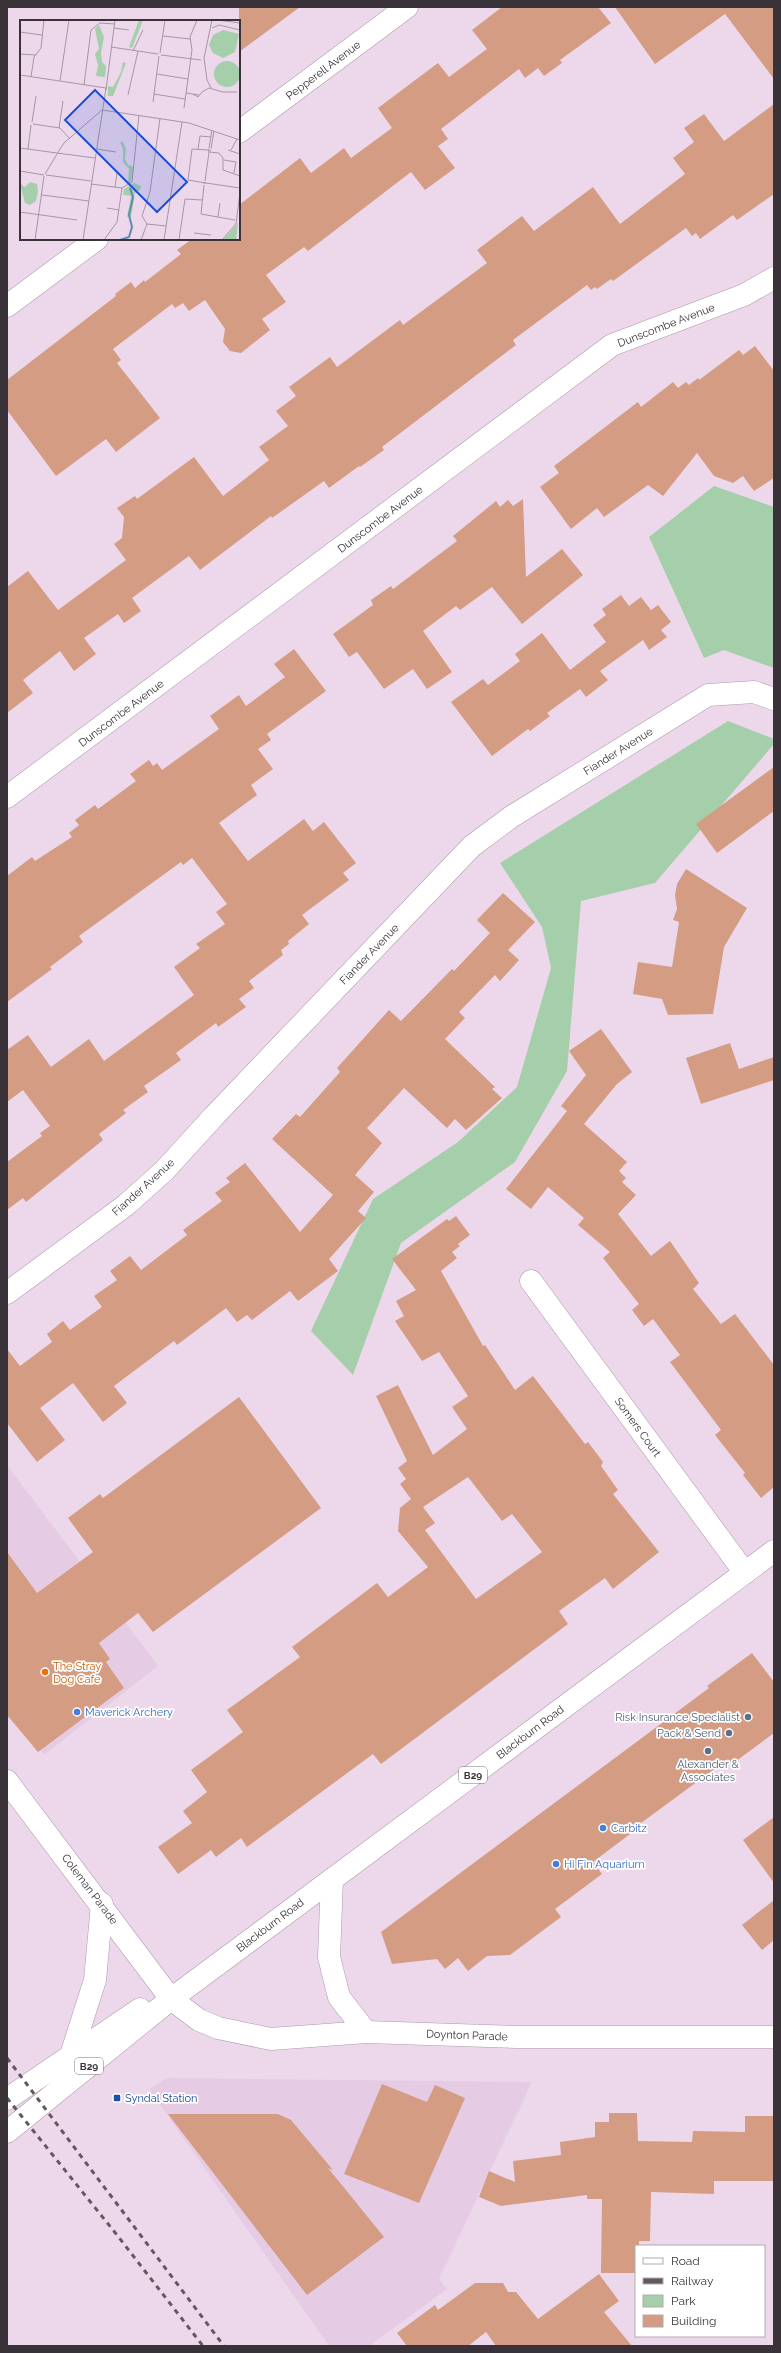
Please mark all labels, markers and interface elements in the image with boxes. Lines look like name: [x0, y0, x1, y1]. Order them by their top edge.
inset map: [20, 20, 240, 240]
street label: Pepperell Avenue: [283, 38, 364, 103]
street label: Dunscombe Avenue: [616, 301, 717, 350]
street label: Dunscombe Avenue: [335, 483, 426, 556]
street label: Dunscombe Avenue: [76, 677, 167, 750]
street label: Fiander Avenue: [581, 725, 656, 778]
street label: Fiander Avenue: [337, 921, 402, 987]
street label: Fiander Avenue: [110, 1156, 178, 1219]
street label: Somers Court: [612, 1395, 664, 1460]
place label: The Stray Dog Cafe: [53, 1660, 101, 1686]
marker: The Stray Dog Cafe: [40, 1667, 50, 1677]
street label: Blackburn Road: [494, 1703, 567, 1762]
place label: Maverick Archery: [85, 1706, 173, 1719]
marker: Maverick Archery: [72, 1707, 82, 1717]
place label: Risk Insurance Specialist: [615, 1711, 740, 1724]
marker: Risk Insurance Specialist: [743, 1712, 753, 1722]
place label: Pack & Send: [657, 1727, 721, 1740]
marker: Pack & Send: [724, 1728, 734, 1738]
marker: Alexander & Associates: [703, 1746, 713, 1756]
place label: Alexander & Associates: [677, 1758, 739, 1784]
road number: B29: [459, 1767, 487, 1783]
place label: Carbitz: [611, 1822, 647, 1835]
marker: Carbitz: [598, 1823, 608, 1833]
street label: Coleman Parade: [59, 1852, 121, 1927]
place label: Hi Fin Aquarium: [564, 1858, 645, 1871]
marker: Hi Fin Aquarium: [551, 1859, 561, 1869]
street label: Blackburn Road: [234, 1896, 307, 1955]
street label: Doynton Parade: [426, 2028, 509, 2043]
road number: B29: [75, 2058, 103, 2074]
place label: Syndal Station: [125, 2092, 197, 2105]
marker: Syndal Station: [112, 2093, 122, 2103]
legend: [635, 2245, 765, 2337]
text: Road: [671, 2254, 700, 2268]
text: Railway: [671, 2274, 714, 2288]
text: Park: [671, 2294, 696, 2308]
text: Building: [671, 2314, 717, 2328]

